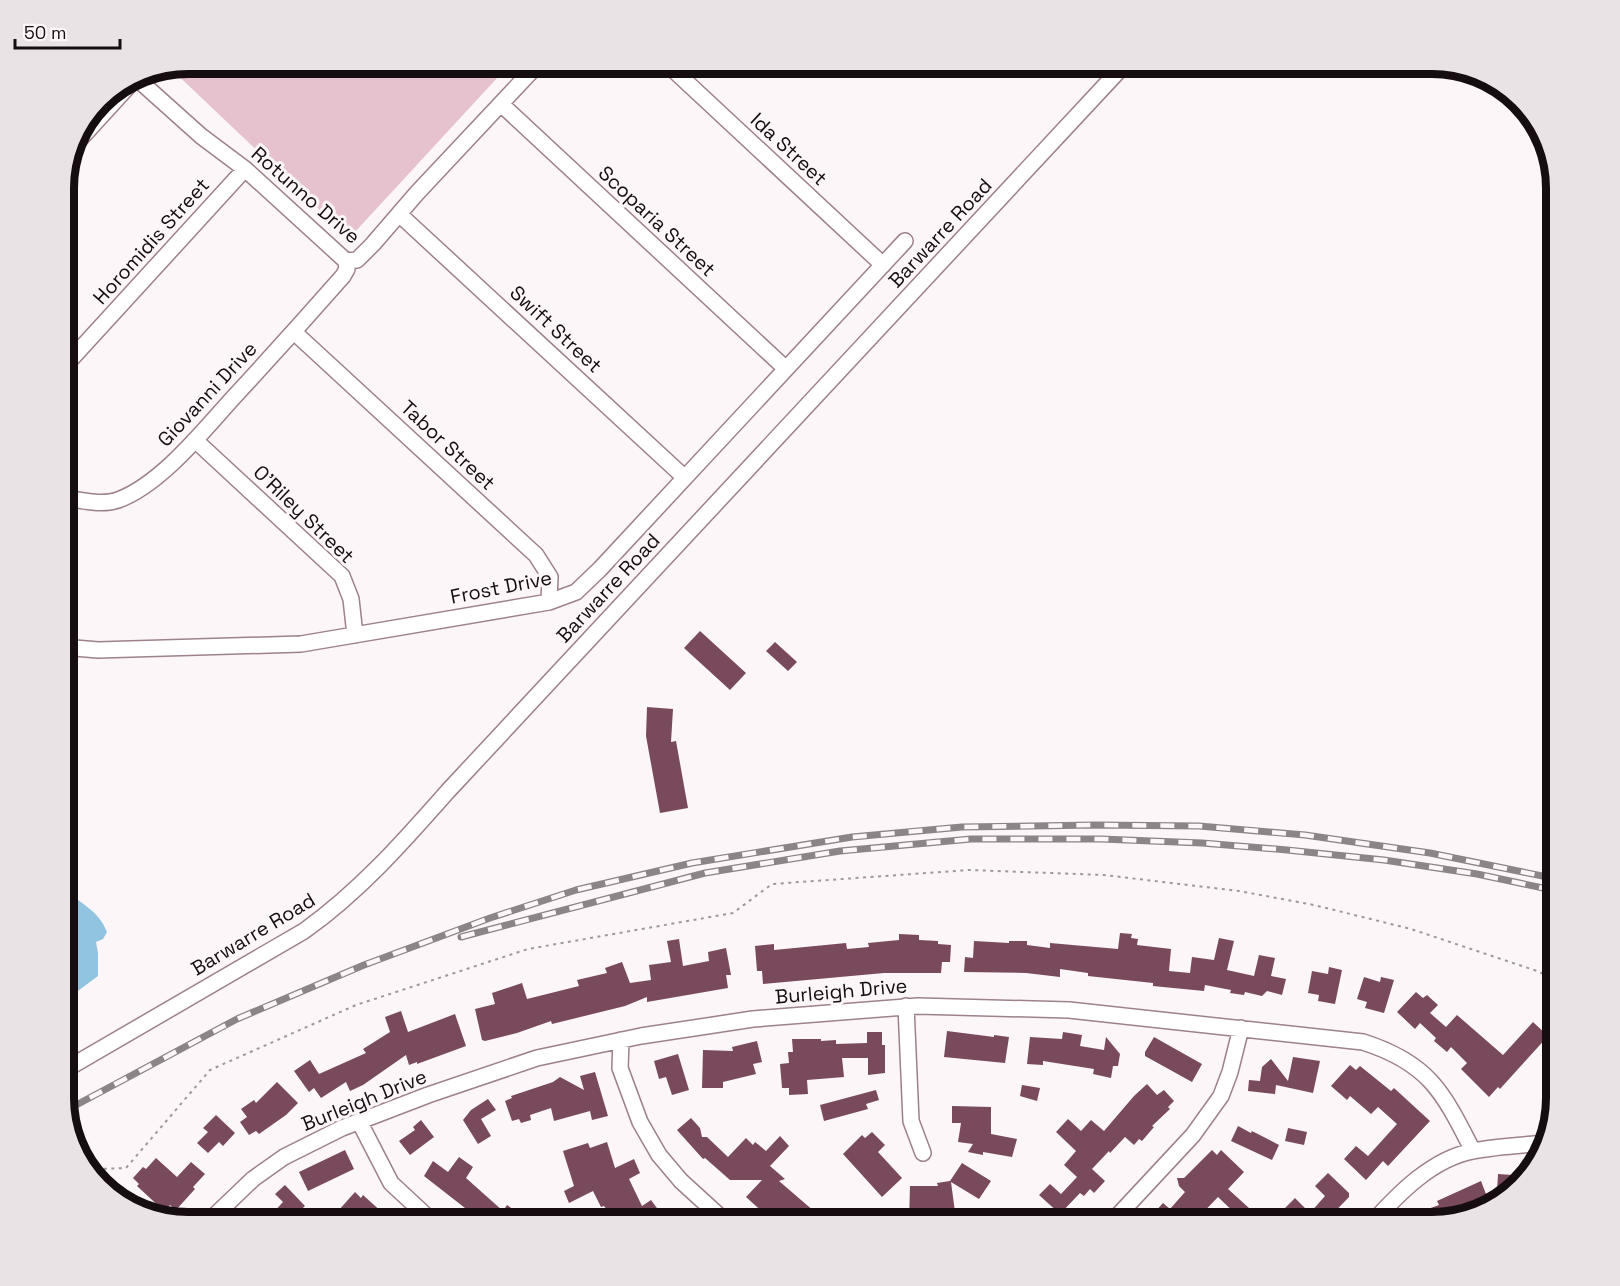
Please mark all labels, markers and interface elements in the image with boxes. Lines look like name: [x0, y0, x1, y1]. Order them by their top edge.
scale bar: [15, 12, 120, 50]
text: 50 m: [24, 21, 66, 44]
street label: Ida Street: [745, 107, 833, 191]
street label: Rotunno Drive: [246, 141, 366, 249]
street label: Scoparia Street: [593, 160, 721, 282]
street label: Horomidis Street: [87, 172, 215, 310]
street label: Barwarre Road: [883, 173, 997, 293]
street label: Swift Street: [504, 280, 608, 378]
street label: Giovanni Drive: [152, 336, 262, 452]
street label: Tabor Street: [395, 394, 501, 496]
street label: O'Riley Street: [248, 459, 360, 569]
street label: Barwarre Road: [551, 528, 665, 648]
street label: Frost Drive: [448, 564, 554, 610]
street label: Barwarre Road: [186, 887, 320, 981]
street label: Burleigh Drive: [774, 972, 908, 1010]
street label: Burleigh Drive: [298, 1063, 430, 1137]

